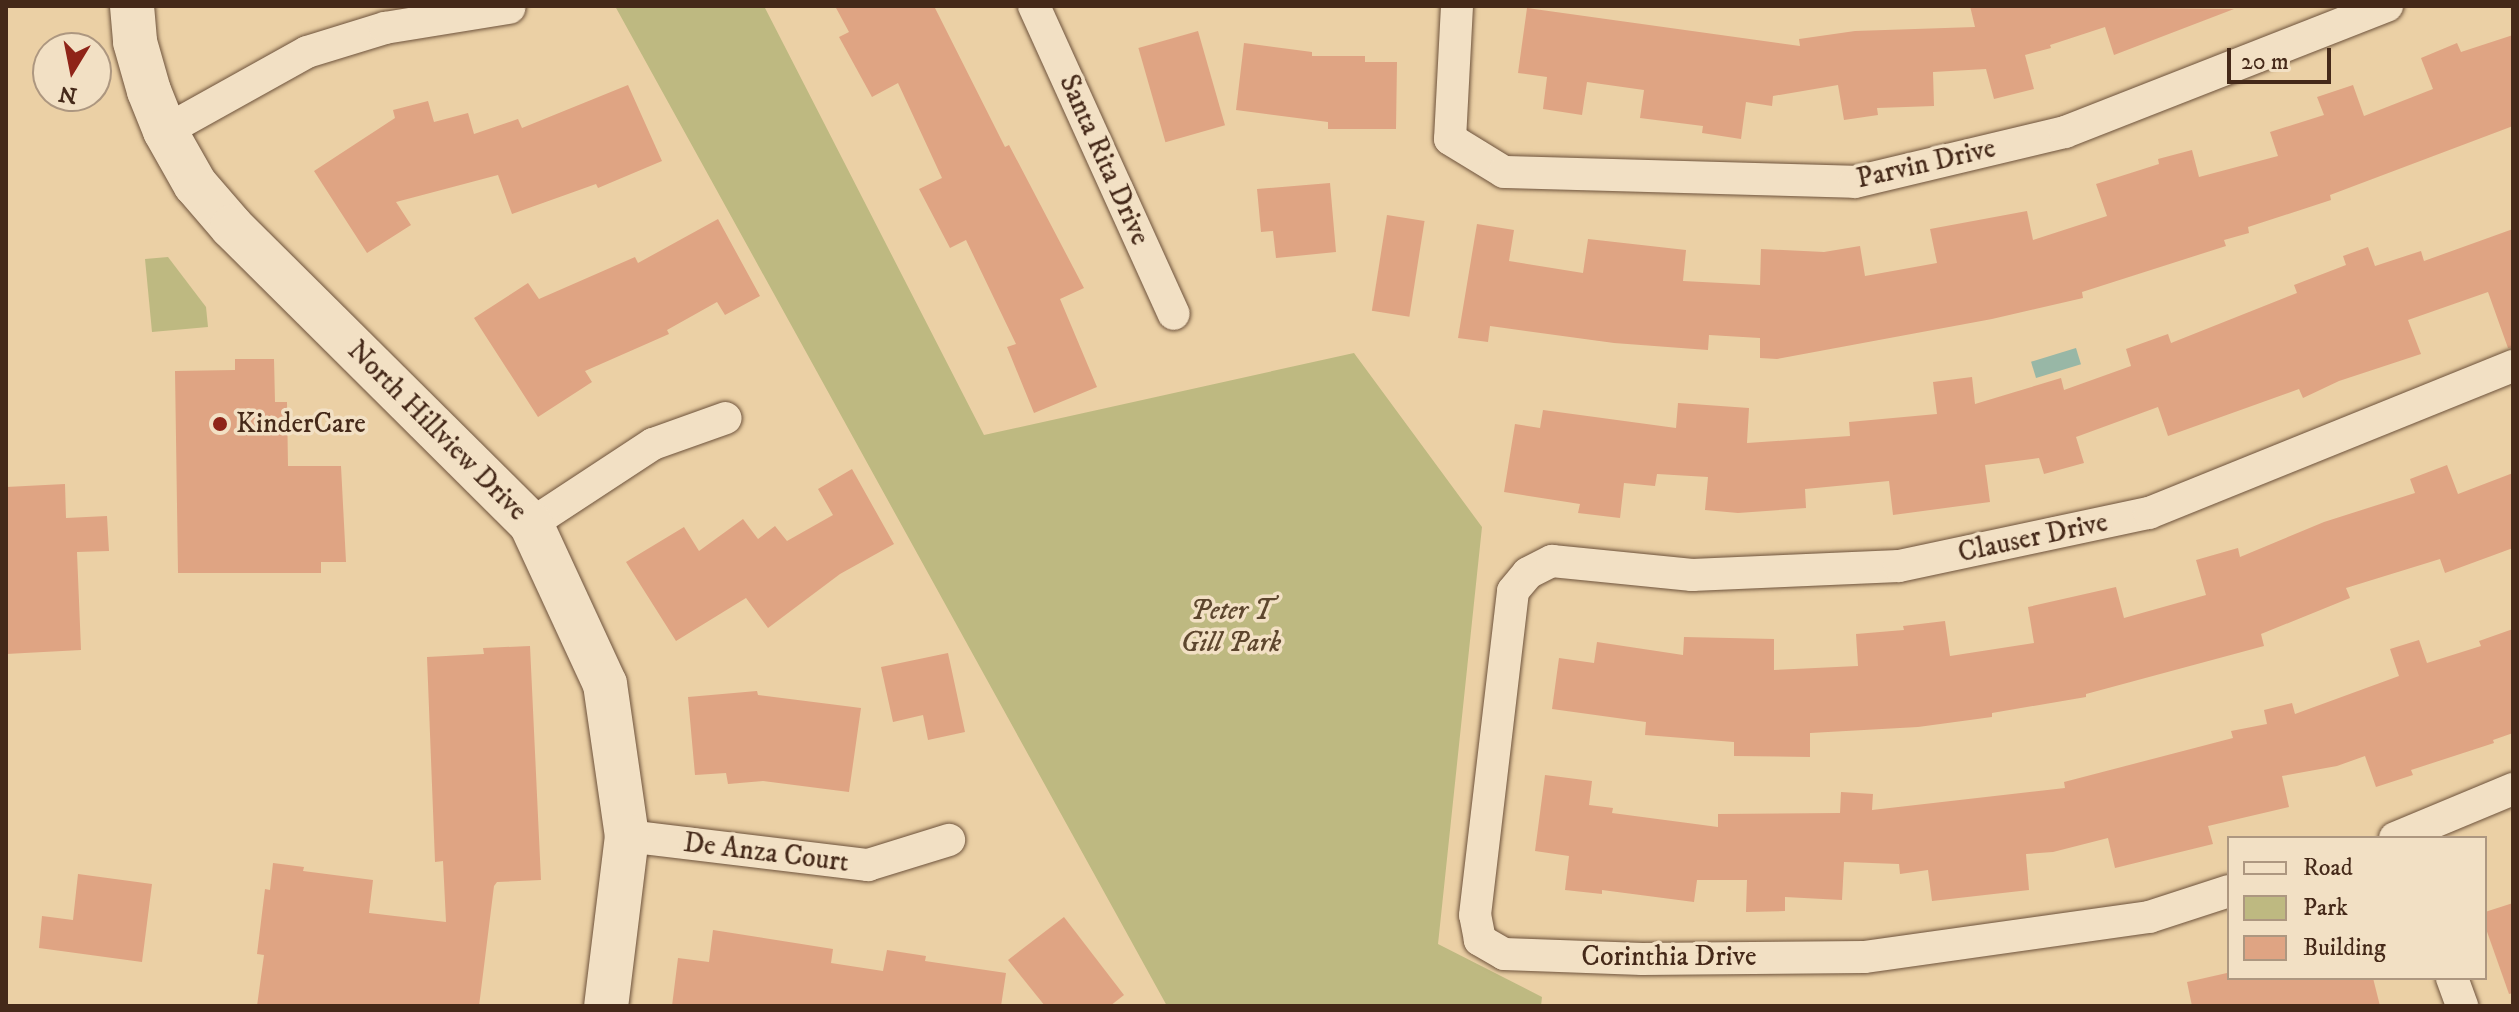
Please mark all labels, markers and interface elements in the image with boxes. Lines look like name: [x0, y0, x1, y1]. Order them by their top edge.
north arrow: [32, 32, 112, 112]
scale bar: [2231, 32, 2335, 82]
text: 20 m: [2241, 47, 2289, 77]
street label: Santa Rita Drive: [1051, 70, 1157, 250]
text: N: [57, 79, 79, 109]
street label: Parvin Drive: [1853, 132, 1999, 196]
street label: North Hillview Drive: [340, 334, 534, 528]
place label: KinderCare: [236, 407, 366, 441]
marker: KinderCare: [211, 415, 229, 433]
street label: Clauser Drive: [1955, 506, 2111, 570]
park label: Peter T Gill Park: [1181, 594, 1281, 660]
street label: De Anza Court: [682, 826, 850, 880]
legend: [2227, 836, 2487, 980]
text: Road: [2303, 853, 2353, 883]
text: Park: [2303, 893, 2348, 923]
text: Building: [2303, 933, 2386, 963]
street label: Corinthia Drive: [1581, 940, 1757, 974]

